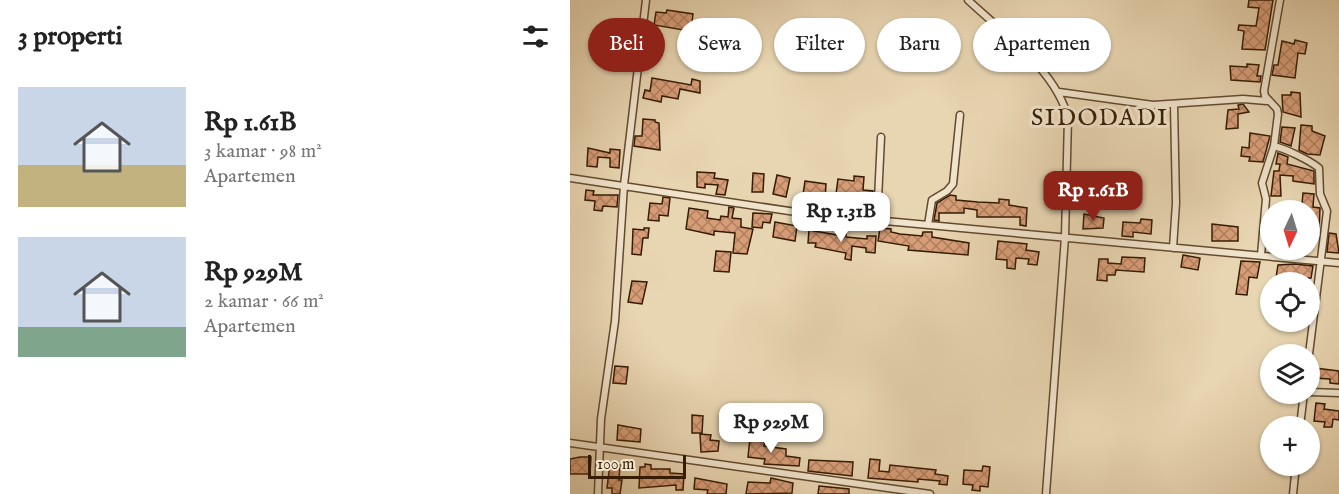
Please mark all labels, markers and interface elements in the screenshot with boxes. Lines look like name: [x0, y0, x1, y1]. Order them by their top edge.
chip: Beli: [588, 18, 665, 72]
chip: Sewa: [677, 18, 762, 72]
chip: Filter: [774, 18, 865, 72]
chip: Baru: [877, 18, 961, 72]
chip: Apartemen: [973, 18, 1111, 72]
text: 3 properti: [18, 20, 122, 53]
icon: filters: [519, 20, 552, 53]
district label: SIDODADI: [1031, 103, 1169, 134]
text: Rp 1.61B: [204, 106, 296, 139]
icon: home: [66, 111, 138, 183]
text: 3 kamar · 98 m²: [204, 139, 322, 164]
text: Apartemen: [204, 164, 296, 189]
pin: Rp 1.61B: [1031, 171, 1155, 222]
text: Rp 1.61B: [1057, 178, 1129, 203]
pin: Rp 1.31B: [779, 192, 903, 243]
text: Rp 1.31B: [806, 199, 876, 224]
north arrow: [1260, 200, 1320, 260]
map controls: [1260, 200, 1320, 476]
text: Rp 929M: [204, 256, 303, 289]
icon: home: [66, 261, 138, 333]
button: locate: [1260, 272, 1320, 332]
text: 2 kamar · 66 m²: [204, 289, 324, 314]
text: Apartemen: [204, 314, 296, 339]
button: layers: [1260, 344, 1320, 404]
pin: Rp 929M: [716, 403, 826, 454]
text: Rp 929M: [733, 410, 809, 435]
button: +: [1260, 416, 1320, 476]
scale bar: [588, 452, 686, 480]
text: 100 m: [597, 455, 634, 475]

